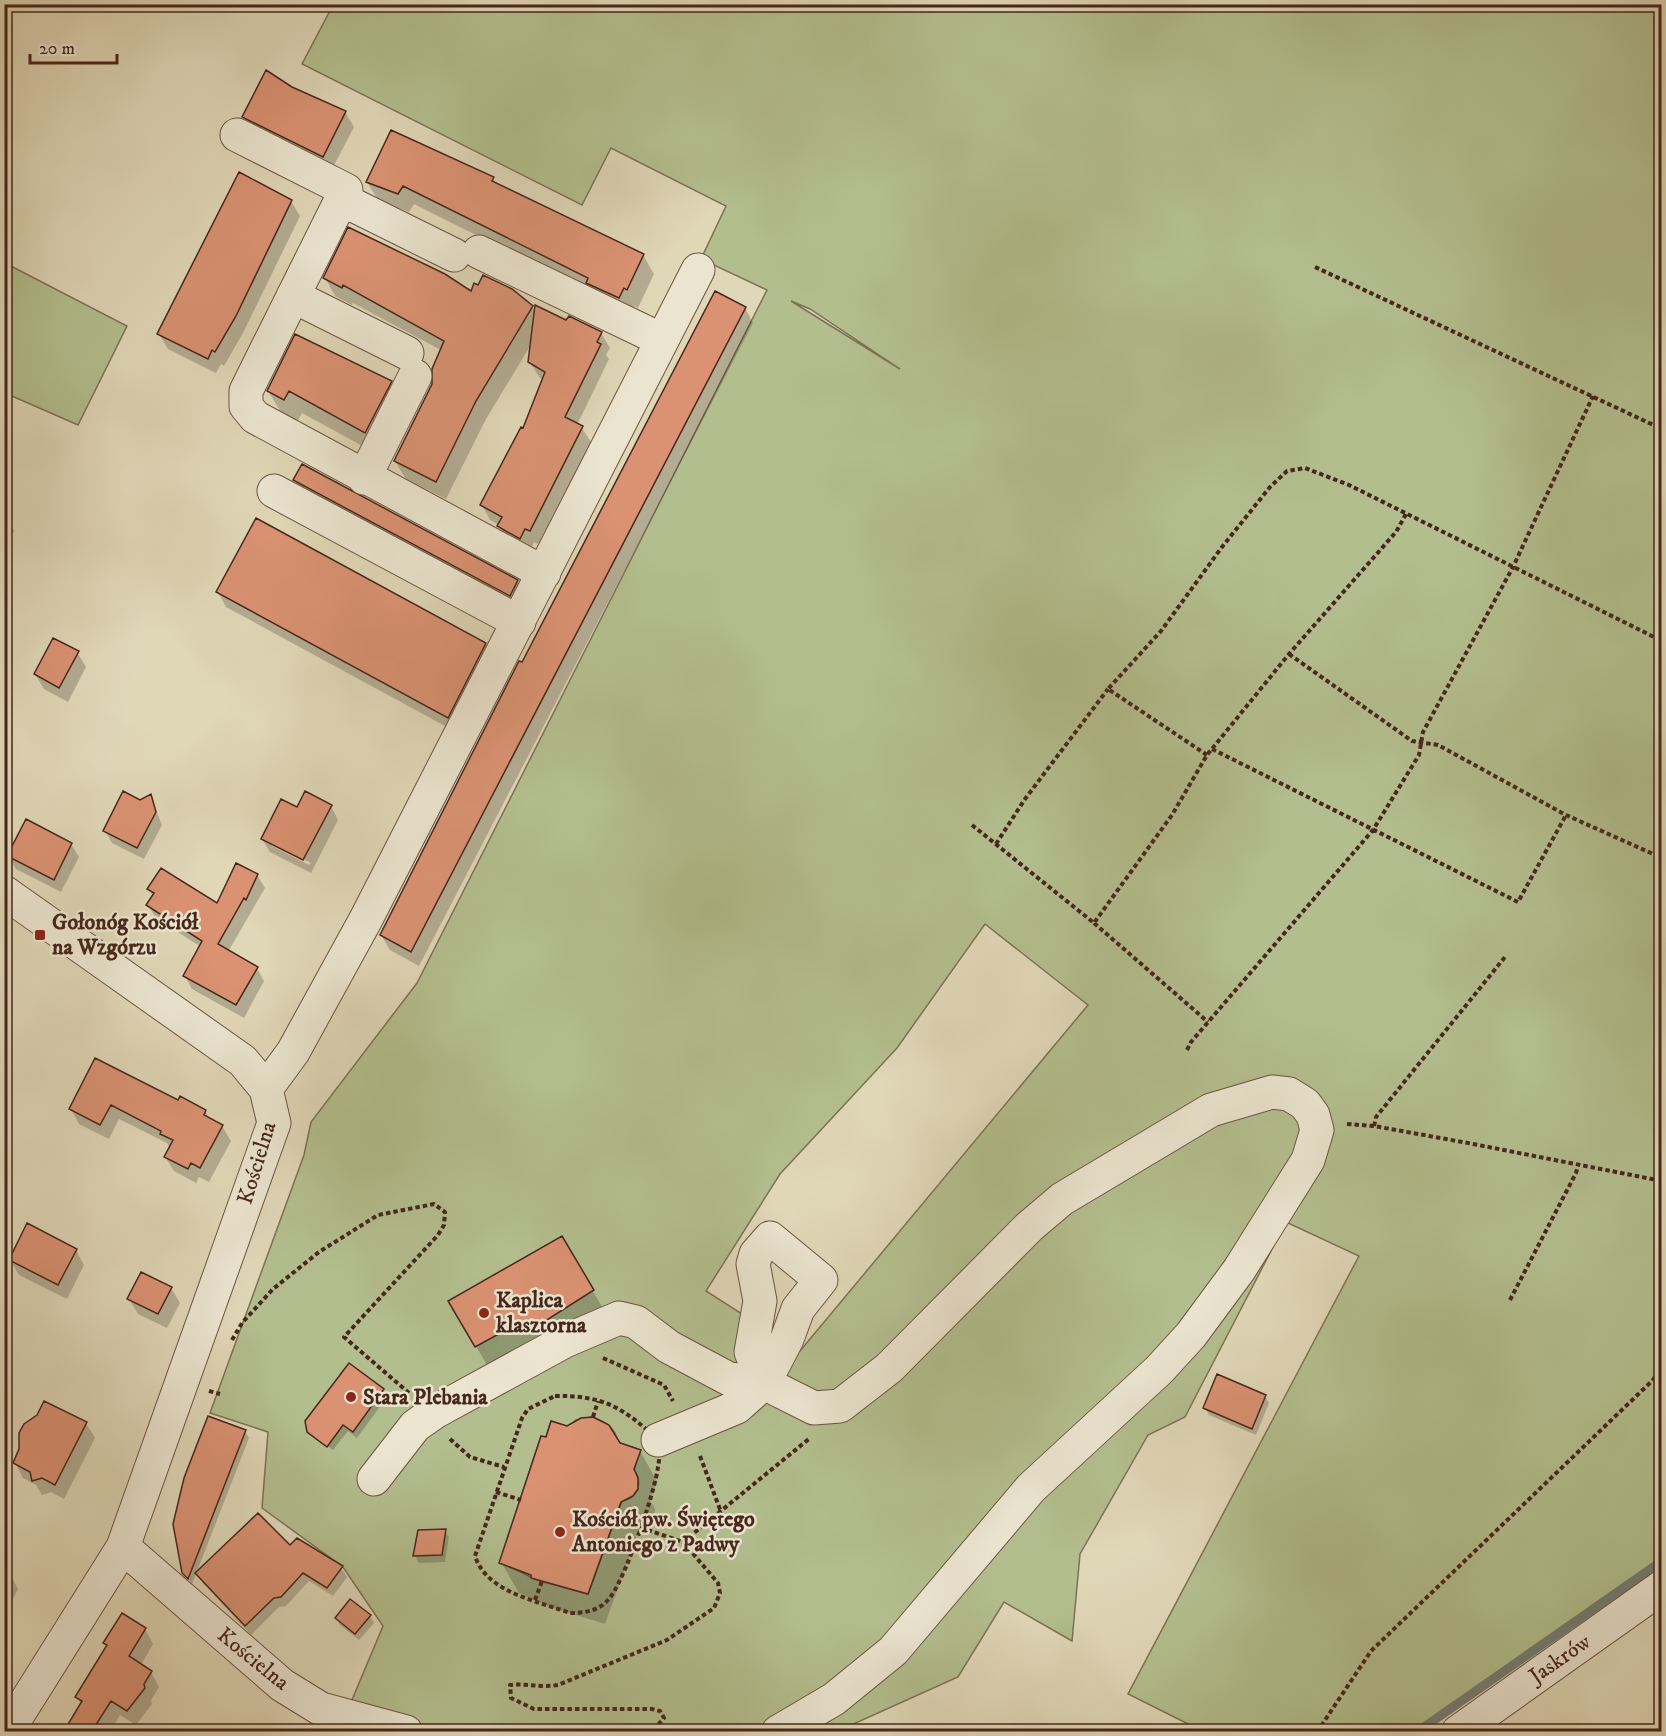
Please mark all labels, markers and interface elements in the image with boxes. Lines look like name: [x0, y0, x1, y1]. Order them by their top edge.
scale bar: [30, 27, 117, 65]
text: 20 m: [39, 38, 75, 60]
place label: Gołonóg Kościół na Wzgórzu: [52, 909, 199, 961]
marker: Gołonóg Kościół na Wzgórzu: [33, 928, 47, 942]
street label: Kościelna: [232, 1118, 283, 1208]
place label: Kaplica klasztorna: [495, 1287, 587, 1339]
marker: Kaplica klasztorna: [477, 1306, 491, 1320]
place label: Stara Plebania: [363, 1384, 488, 1411]
marker: Stara Plebania: [344, 1390, 358, 1404]
place label: Kościół pw. Świętego Antoniego z Padwy: [571, 1505, 755, 1558]
marker: Kościół pw. Świętego Antoniego z Padwy: [553, 1525, 567, 1539]
street label: Kościelna: [211, 1622, 295, 1697]
street label: Jaskrów: [1522, 1628, 1596, 1691]

